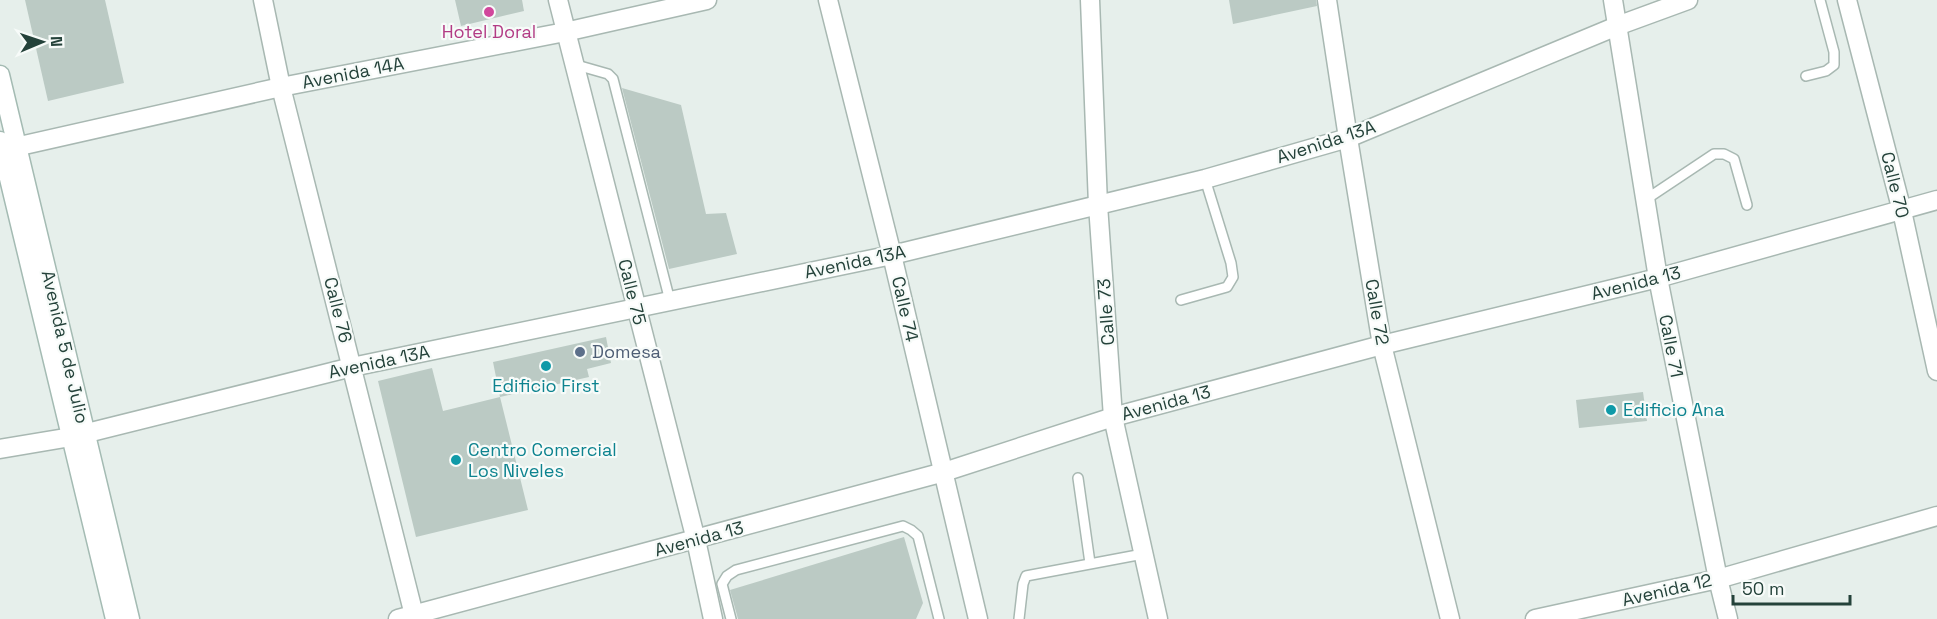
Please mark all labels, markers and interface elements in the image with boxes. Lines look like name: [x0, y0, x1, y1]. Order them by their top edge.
marker: Hotel Doral: [482, 5, 496, 19]
north arrow: [12, 12, 72, 72]
place label: Hotel Doral: [442, 20, 536, 43]
text: N: [46, 36, 67, 47]
street label: Avenida 14A: [300, 51, 406, 94]
street label: Avenida 13A: [1273, 115, 1378, 168]
street label: Calle 70: [1876, 149, 1915, 220]
street label: Avenida 13A: [802, 240, 908, 283]
street label: Calle 75: [613, 257, 652, 327]
street label: Avenida 13: [1589, 260, 1683, 305]
street label: Avenida 5 de Julio: [37, 268, 94, 426]
street label: Calle 74: [887, 274, 924, 344]
street label: Calle 76: [319, 275, 358, 345]
street label: Calle 72: [1360, 277, 1395, 347]
street label: Calle 73: [1092, 278, 1119, 346]
street label: Calle 71: [1654, 313, 1689, 379]
street label: Avenida 13A: [326, 340, 432, 383]
place label: Domesa: [592, 340, 661, 363]
marker: Domesa: [573, 345, 587, 359]
marker: Edificio First: [539, 359, 553, 373]
place label: Edificio First: [492, 374, 600, 397]
street label: Avenida 13: [1119, 380, 1213, 425]
place label: Edificio Ana: [1623, 398, 1724, 421]
marker: Edificio Ana: [1604, 403, 1618, 417]
place label: Centro Comercial Los Niveles: [468, 438, 617, 482]
marker: Centro Comercial Los Niveles: [449, 453, 463, 467]
street label: Avenida 13: [652, 516, 746, 561]
street label: Avenida 12: [1620, 568, 1714, 611]
scale bar: [1733, 568, 1850, 606]
text: 50 m: [1742, 577, 1784, 600]

